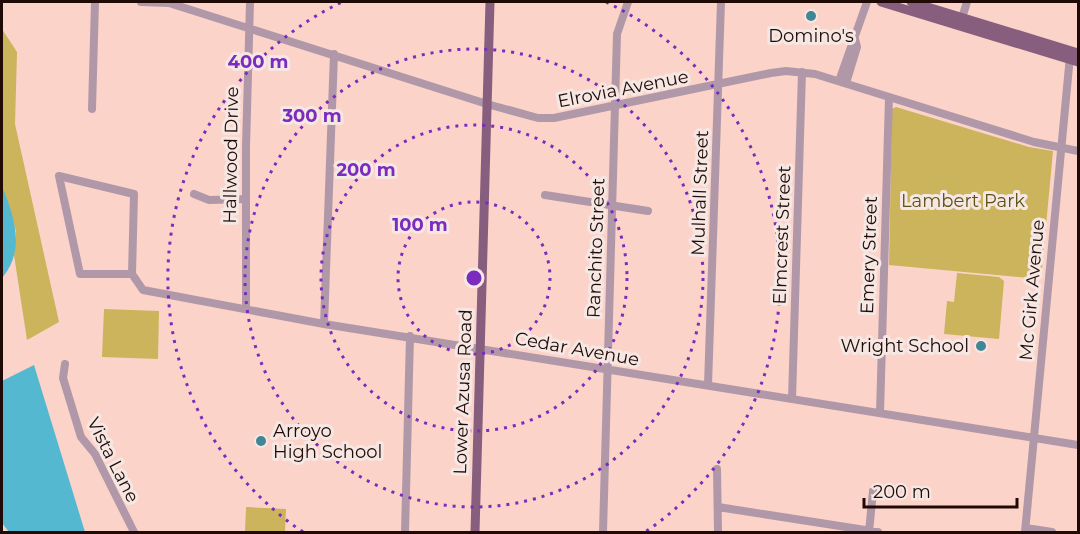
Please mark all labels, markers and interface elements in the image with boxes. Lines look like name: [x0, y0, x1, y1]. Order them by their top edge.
marker: Domino's: [804, 9, 818, 23]
place label: Domino's: [768, 25, 854, 47]
text: 400 m: [228, 51, 288, 73]
street label: Elrovia Avenue: [556, 66, 690, 112]
street label: Hallwood Drive: [219, 86, 243, 224]
text: 300 m: [281, 105, 342, 127]
street label: Mulhall Street: [687, 130, 713, 256]
text: 200 m: [336, 159, 396, 181]
street label: Elmcrest Street: [769, 165, 795, 305]
street label: Ranchito Street: [583, 178, 609, 318]
park label: Lambert Park: [901, 190, 1025, 212]
street label: Emery Street: [856, 196, 882, 314]
text: 100 m: [392, 214, 448, 236]
street label: Mc Girk Avenue: [1015, 219, 1049, 361]
centre of rings: [464, 268, 484, 288]
street label: Lower Azusa Road: [449, 309, 477, 475]
street label: Cedar Avenue: [513, 327, 641, 371]
place label: Wright School: [841, 335, 969, 357]
marker: Wright School: [974, 339, 988, 353]
street label: Vista Lane: [82, 414, 144, 506]
place label: Arroyo High School: [273, 420, 382, 463]
marker: Arroyo High School: [254, 434, 268, 448]
scale bar: [864, 471, 1017, 509]
text: 200 m: [873, 481, 931, 503]

